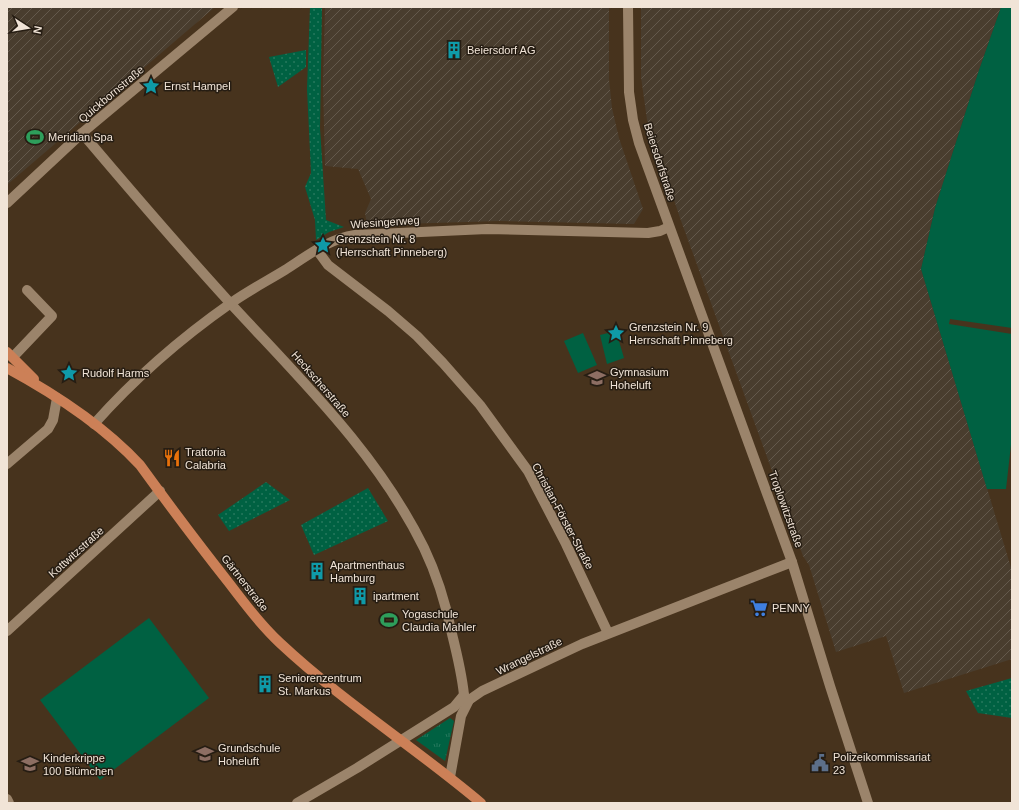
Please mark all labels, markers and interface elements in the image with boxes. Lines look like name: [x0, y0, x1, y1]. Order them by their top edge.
north arrow: [8, 8, 48, 48]
text: N: [31, 25, 44, 35]
building icon: Beiersdorf AG: [444, 40, 464, 60]
place label: Beiersdorf AG: [467, 44, 535, 56]
street label: Quickbornstraße: [76, 63, 146, 125]
place icon: Ernst Hampel: [141, 76, 161, 96]
place label: Ernst Hampel: [164, 80, 231, 92]
street label: Beiersdorfstraße: [642, 121, 678, 203]
sports icon: Meridian Spa: [25, 127, 45, 147]
place label: Meridian Spa: [48, 131, 114, 143]
street label: Wiesingerweg: [350, 214, 420, 230]
place label: Grenzstein Nr. 8 (Herrschaft Pinneberg): [336, 233, 447, 258]
place icon: Grenzstein Nr. 8 (Herrschaft Pinneberg): [313, 235, 333, 255]
place label: Grenzstein Nr. 9 Herrschaft Pinneberg: [629, 321, 733, 346]
place icon: Grenzstein Nr. 9 Herrschaft Pinneberg: [606, 323, 626, 343]
street label: Heckscherstraße: [289, 349, 353, 419]
place icon: Rudolf Harms: [59, 363, 79, 383]
place label: Gymnasium Hoheluft: [610, 366, 669, 391]
place label: Rudolf Harms: [82, 367, 150, 379]
school or university icon: Gymnasium Hoheluft: [587, 368, 607, 388]
place label: Trattoria Calabria: [185, 446, 227, 471]
restaurant icon: Trattoria Calabria: [162, 448, 182, 468]
street label: Christian-Förster-Straße: [530, 461, 596, 571]
street label: Troplowitzstraße: [767, 469, 805, 549]
street label: Kottwitzstraße: [46, 524, 106, 580]
street label: Gärtnerstraße: [219, 552, 271, 614]
place label: Apartmenthaus Hamburg: [330, 559, 405, 584]
building icon: Apartmenthaus Hamburg: [307, 561, 327, 581]
building icon: ipartment: [350, 586, 370, 606]
place label: ipartment: [373, 590, 419, 602]
supermarket icon: PENNY: [749, 598, 769, 618]
place label: PENNY: [772, 602, 811, 614]
place label: Yogaschule Claudia Mahler: [402, 608, 476, 633]
sports icon: Yogaschule Claudia Mahler: [379, 610, 399, 630]
street label: Wrangelstraße: [494, 635, 564, 677]
place label: Seniorenzentrum St. Markus: [278, 672, 362, 697]
building icon: Seniorenzentrum St. Markus: [255, 674, 275, 694]
place label: Grundschule Hoheluft: [218, 742, 280, 767]
school or university icon: Grundschule Hoheluft: [195, 744, 215, 764]
place label: Polizeikommissariat 23: [833, 751, 930, 776]
place label: Kinderkrippe 100 Blümchen: [43, 752, 113, 777]
public building icon: Polizeikommissariat 23: [810, 753, 830, 773]
school or university icon: Kinderkrippe 100 Blümchen: [20, 754, 40, 774]

